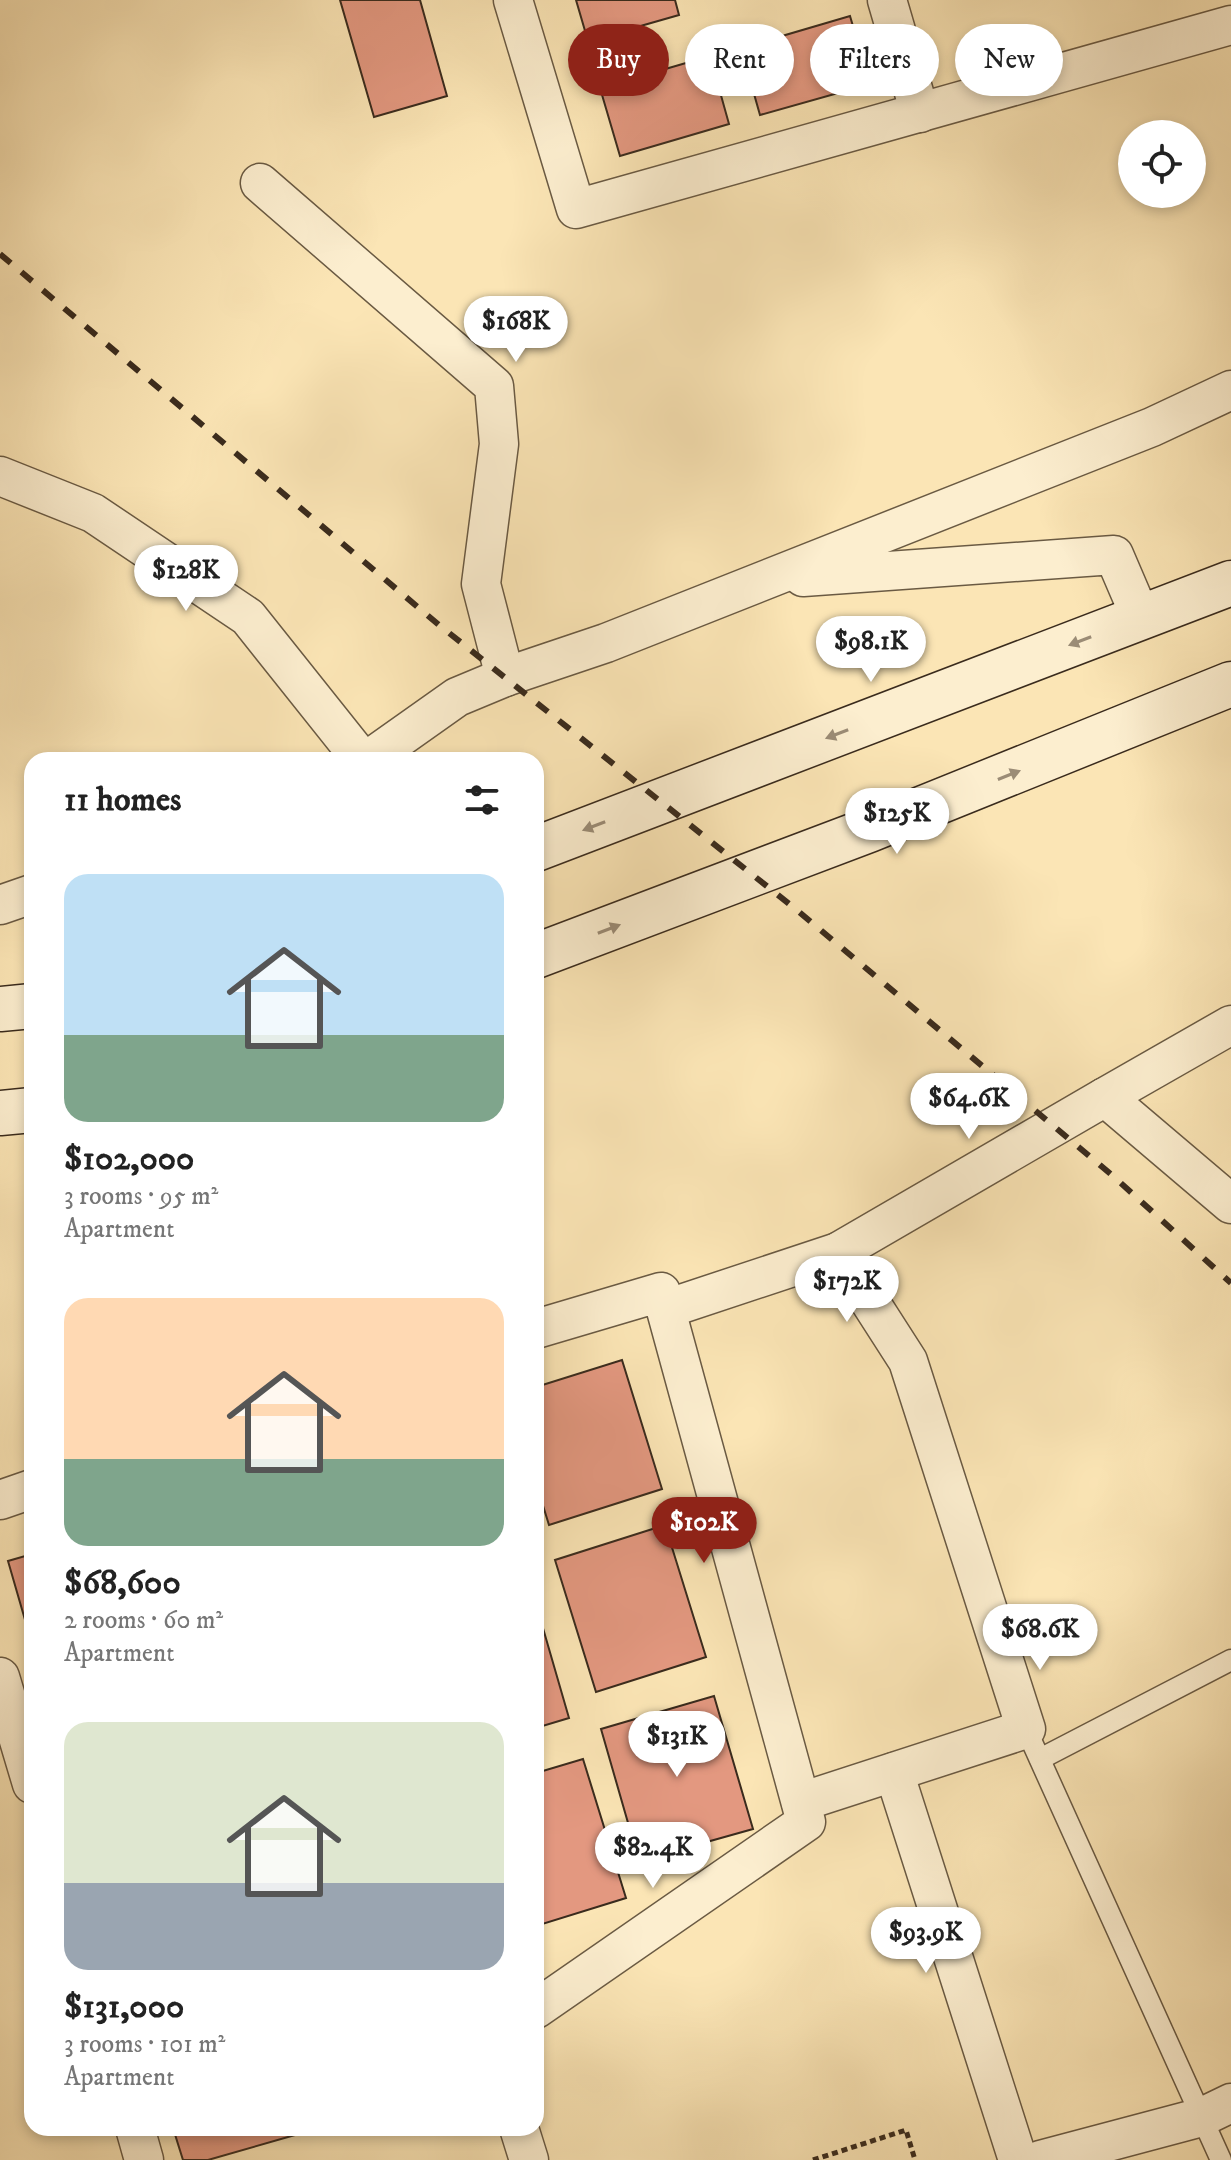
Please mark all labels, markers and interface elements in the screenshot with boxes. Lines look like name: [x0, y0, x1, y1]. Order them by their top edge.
chip: Buy: [568, 24, 669, 96]
chip: Rent: [685, 24, 794, 96]
chip: Filters: [810, 24, 939, 96]
chip: New: [955, 24, 1063, 96]
map controls: [1118, 120, 1206, 208]
button: locate: [1118, 120, 1206, 208]
pin: $168K: [460, 296, 572, 364]
text: $168K: [482, 305, 550, 338]
pin: $128K: [130, 545, 242, 613]
text: $128K: [152, 554, 220, 587]
pin: $98.1K: [806, 616, 936, 684]
text: $98.1K: [834, 625, 908, 658]
one-way arrow: [1068, 635, 1092, 648]
one-way arrow: [825, 728, 849, 741]
one-way arrow: [997, 768, 1021, 781]
icon: filters: [460, 778, 504, 822]
text: 11 homes: [64, 779, 181, 821]
pin: $125K: [841, 788, 953, 856]
text: $125K: [863, 797, 931, 830]
one-way arrow: [582, 820, 606, 833]
one-way arrow: [597, 922, 621, 934]
icon: home: [212, 926, 356, 1070]
pin: $64.6K: [904, 1073, 1034, 1141]
text: $64.6K: [928, 1082, 1010, 1115]
text: $102,000: [64, 1138, 194, 1180]
text: 3 rooms · 95 m²: [64, 1180, 219, 1213]
text: Apartment: [64, 1213, 175, 1246]
pin: $172K: [791, 1256, 903, 1324]
text: $172K: [813, 1265, 881, 1298]
icon: home: [212, 1350, 356, 1494]
pin: $102K: [648, 1497, 760, 1565]
text: $102K: [670, 1506, 738, 1539]
text: $68,600: [64, 1562, 181, 1604]
text: 2 rooms · 60 m²: [64, 1604, 223, 1637]
pin: $68.6K: [975, 1604, 1105, 1672]
text: $68.6K: [1001, 1613, 1079, 1646]
text: Apartment: [64, 1637, 175, 1670]
pin: $131K: [621, 1711, 733, 1779]
text: $131K: [646, 1720, 708, 1753]
icon: home: [212, 1774, 356, 1918]
pin: $82.4K: [588, 1822, 718, 1890]
text: $82.4K: [613, 1831, 693, 1864]
pin: $93.9K: [861, 1907, 991, 1975]
text: $93.9K: [889, 1916, 963, 1949]
text: $131,000: [64, 1986, 184, 2028]
text: 3 rooms · 101 m²: [64, 2028, 225, 2061]
text: Apartment: [64, 2061, 175, 2094]

